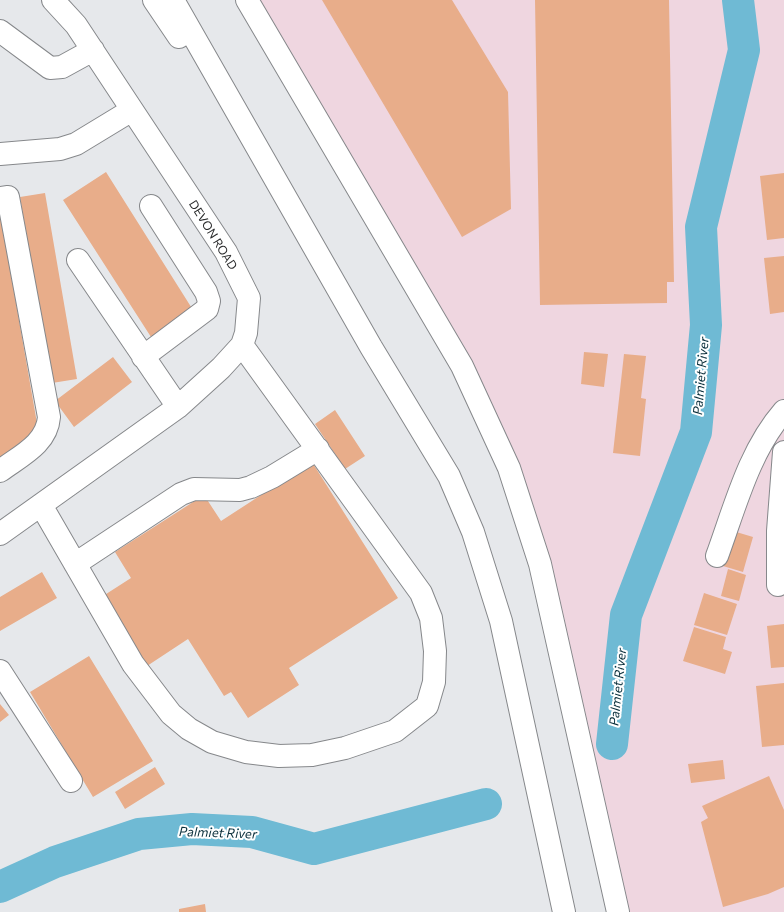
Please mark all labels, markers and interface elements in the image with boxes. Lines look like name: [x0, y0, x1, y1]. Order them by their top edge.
street label: DEVON ROAD: [186, 197, 240, 273]
water label: Palmiet River: [690, 336, 712, 416]
water label: Palmiet River: [606, 647, 630, 727]
water label: Palmiet River: [179, 824, 257, 842]

